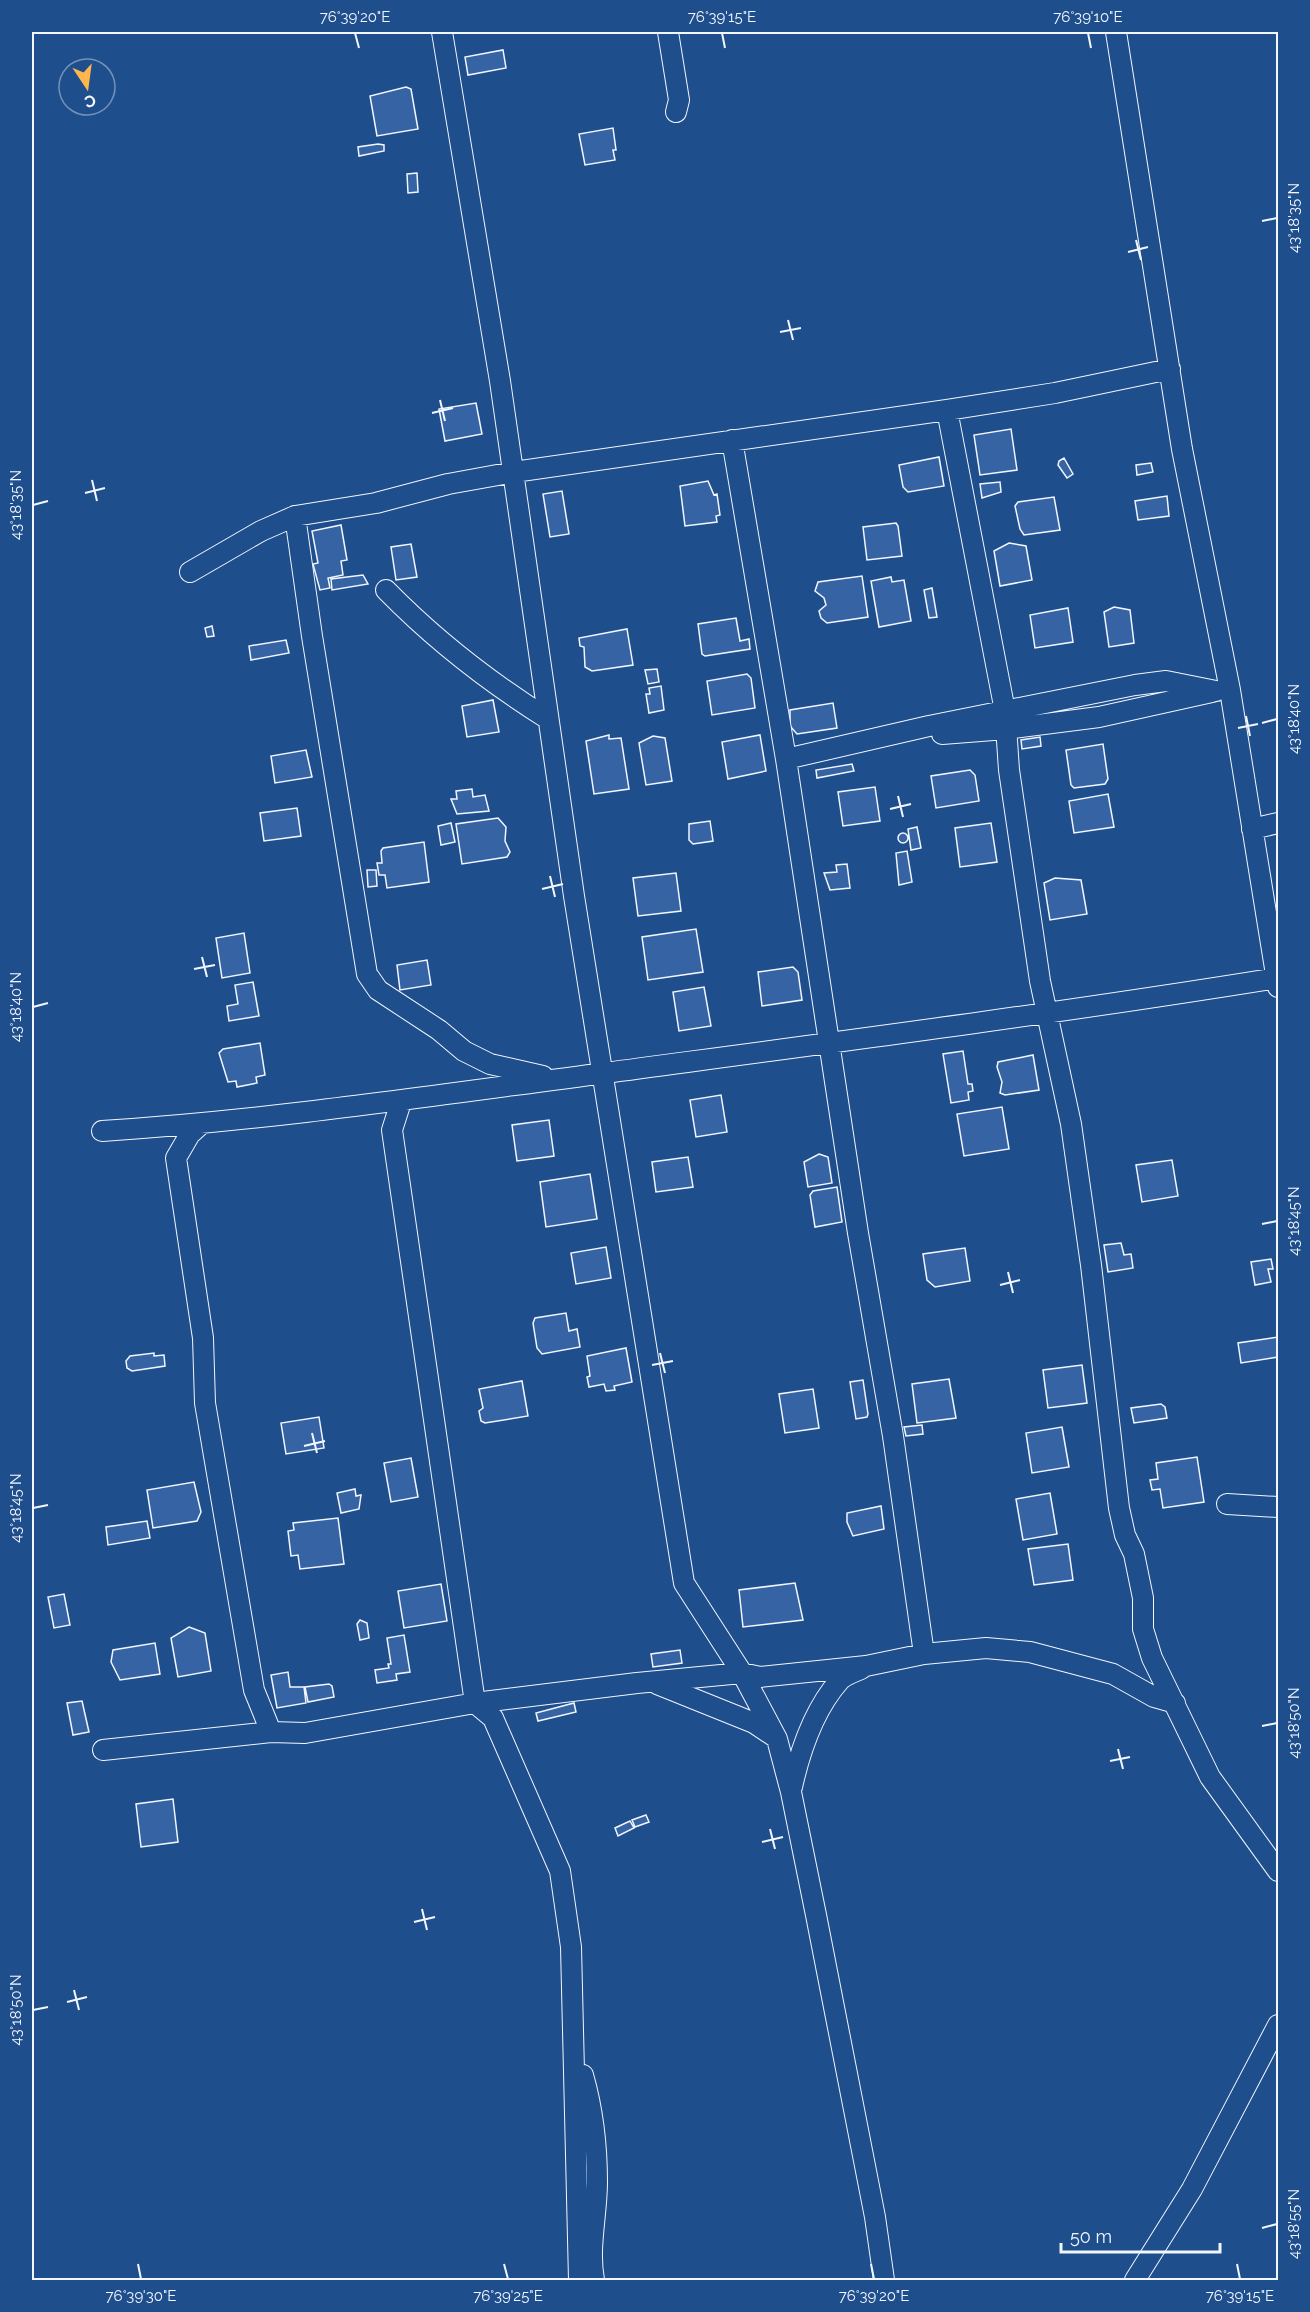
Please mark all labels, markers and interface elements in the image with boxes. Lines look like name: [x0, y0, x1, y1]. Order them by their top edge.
text: 76°39'20"E: [320, 8, 390, 26]
text: 76°39'15"E: [688, 8, 756, 26]
text: 76°39'10"E: [1053, 8, 1123, 26]
north arrow: [57, 57, 117, 117]
text: С: [83, 91, 98, 112]
text: 43°18'35"N: [1285, 183, 1303, 253]
text: 43°18'35"N: [7, 470, 25, 540]
text: 43°18'40"N: [1285, 684, 1303, 754]
text: 43°18'40"N: [7, 972, 25, 1042]
text: 43°18'45"N: [1285, 1186, 1303, 1256]
text: 43°18'45"N: [7, 1473, 25, 1543]
text: 43°18'50"N: [1285, 1687, 1303, 1759]
text: 43°18'50"N: [7, 1974, 25, 2046]
text: 43°18'55"N: [1285, 2189, 1303, 2259]
scale bar: [1061, 2216, 1220, 2254]
text: 50 m: [1070, 2226, 1112, 2247]
text: 76°39'30"E: [106, 2287, 176, 2305]
text: 76°39'25"E: [473, 2287, 543, 2305]
text: 76°39'20"E: [839, 2287, 909, 2305]
text: 76°39'15"E: [1206, 2287, 1274, 2305]

